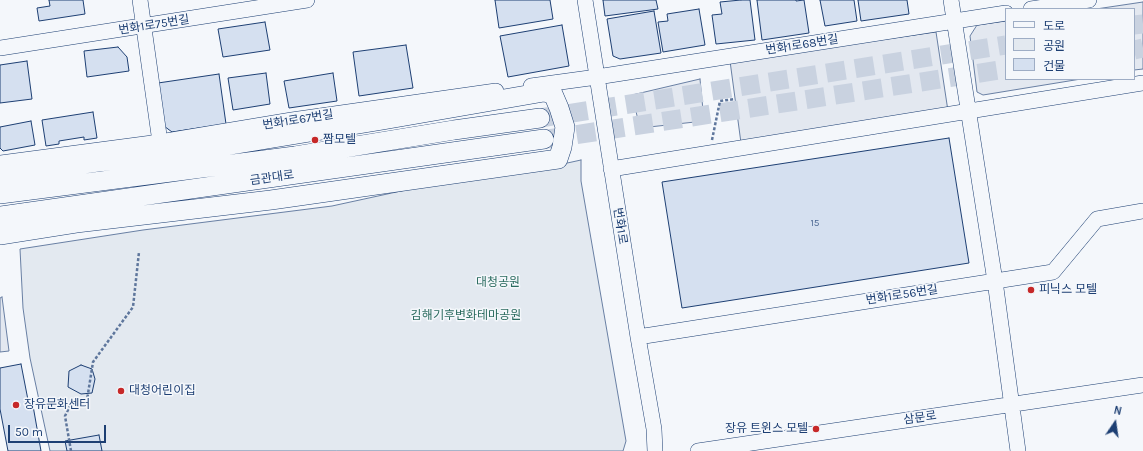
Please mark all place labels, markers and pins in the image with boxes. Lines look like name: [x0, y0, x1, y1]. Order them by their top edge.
place label: 짬모텔: [323, 133, 356, 147]
marker: 짬모텔: [310, 135, 320, 145]
place label: 피닉스 모텔: [1039, 283, 1097, 297]
marker: 피닉스 모텔: [1026, 285, 1036, 295]
place label: 대청어린이집: [129, 384, 195, 398]
marker: 대청어린이집: [116, 386, 126, 396]
place label: 장유문화센터: [24, 398, 90, 412]
marker: 장유문화센터: [11, 400, 21, 410]
place label: 장유 트윈스 모텔: [725, 422, 808, 436]
marker: 장유 트윈스 모텔: [811, 424, 821, 434]

